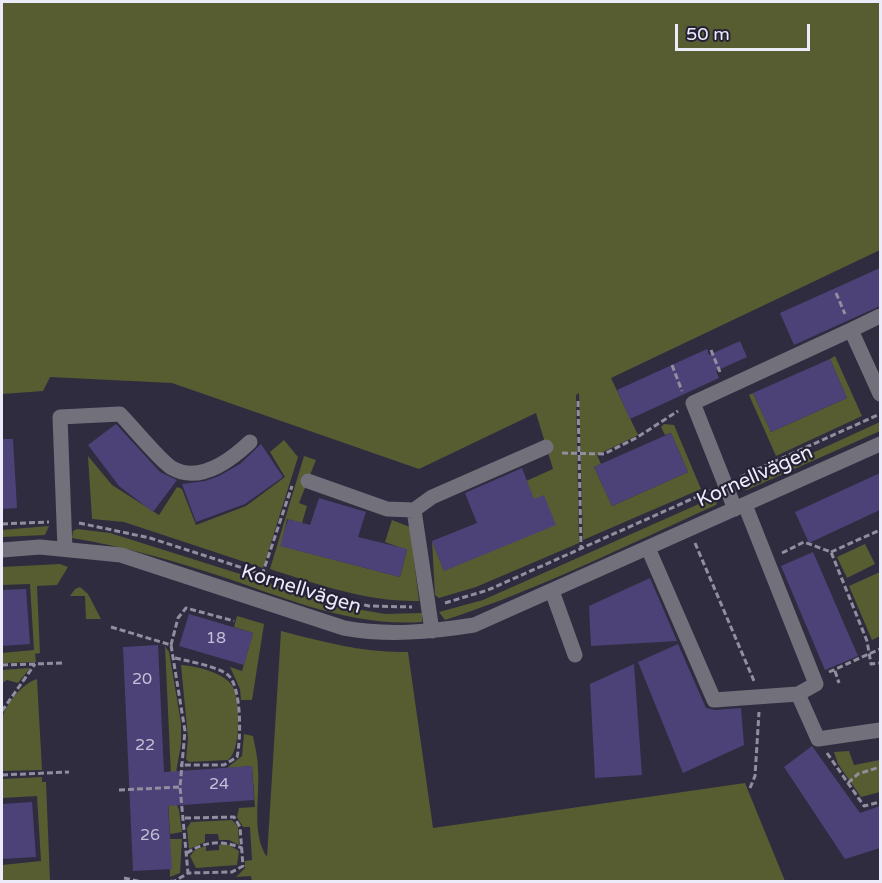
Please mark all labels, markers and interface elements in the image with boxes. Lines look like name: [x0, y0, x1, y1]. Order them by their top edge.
scale bar: [678, 12, 813, 50]
text: 50 m: [686, 23, 730, 45]
street label: Kornellvägen: [693, 441, 817, 513]
street label: Kornellvägen: [238, 560, 364, 620]
house number: 18: [206, 629, 226, 649]
house number: 20: [132, 670, 152, 690]
house number: 22: [135, 736, 155, 756]
house number: 24: [209, 775, 229, 795]
house number: 26: [140, 826, 160, 846]

